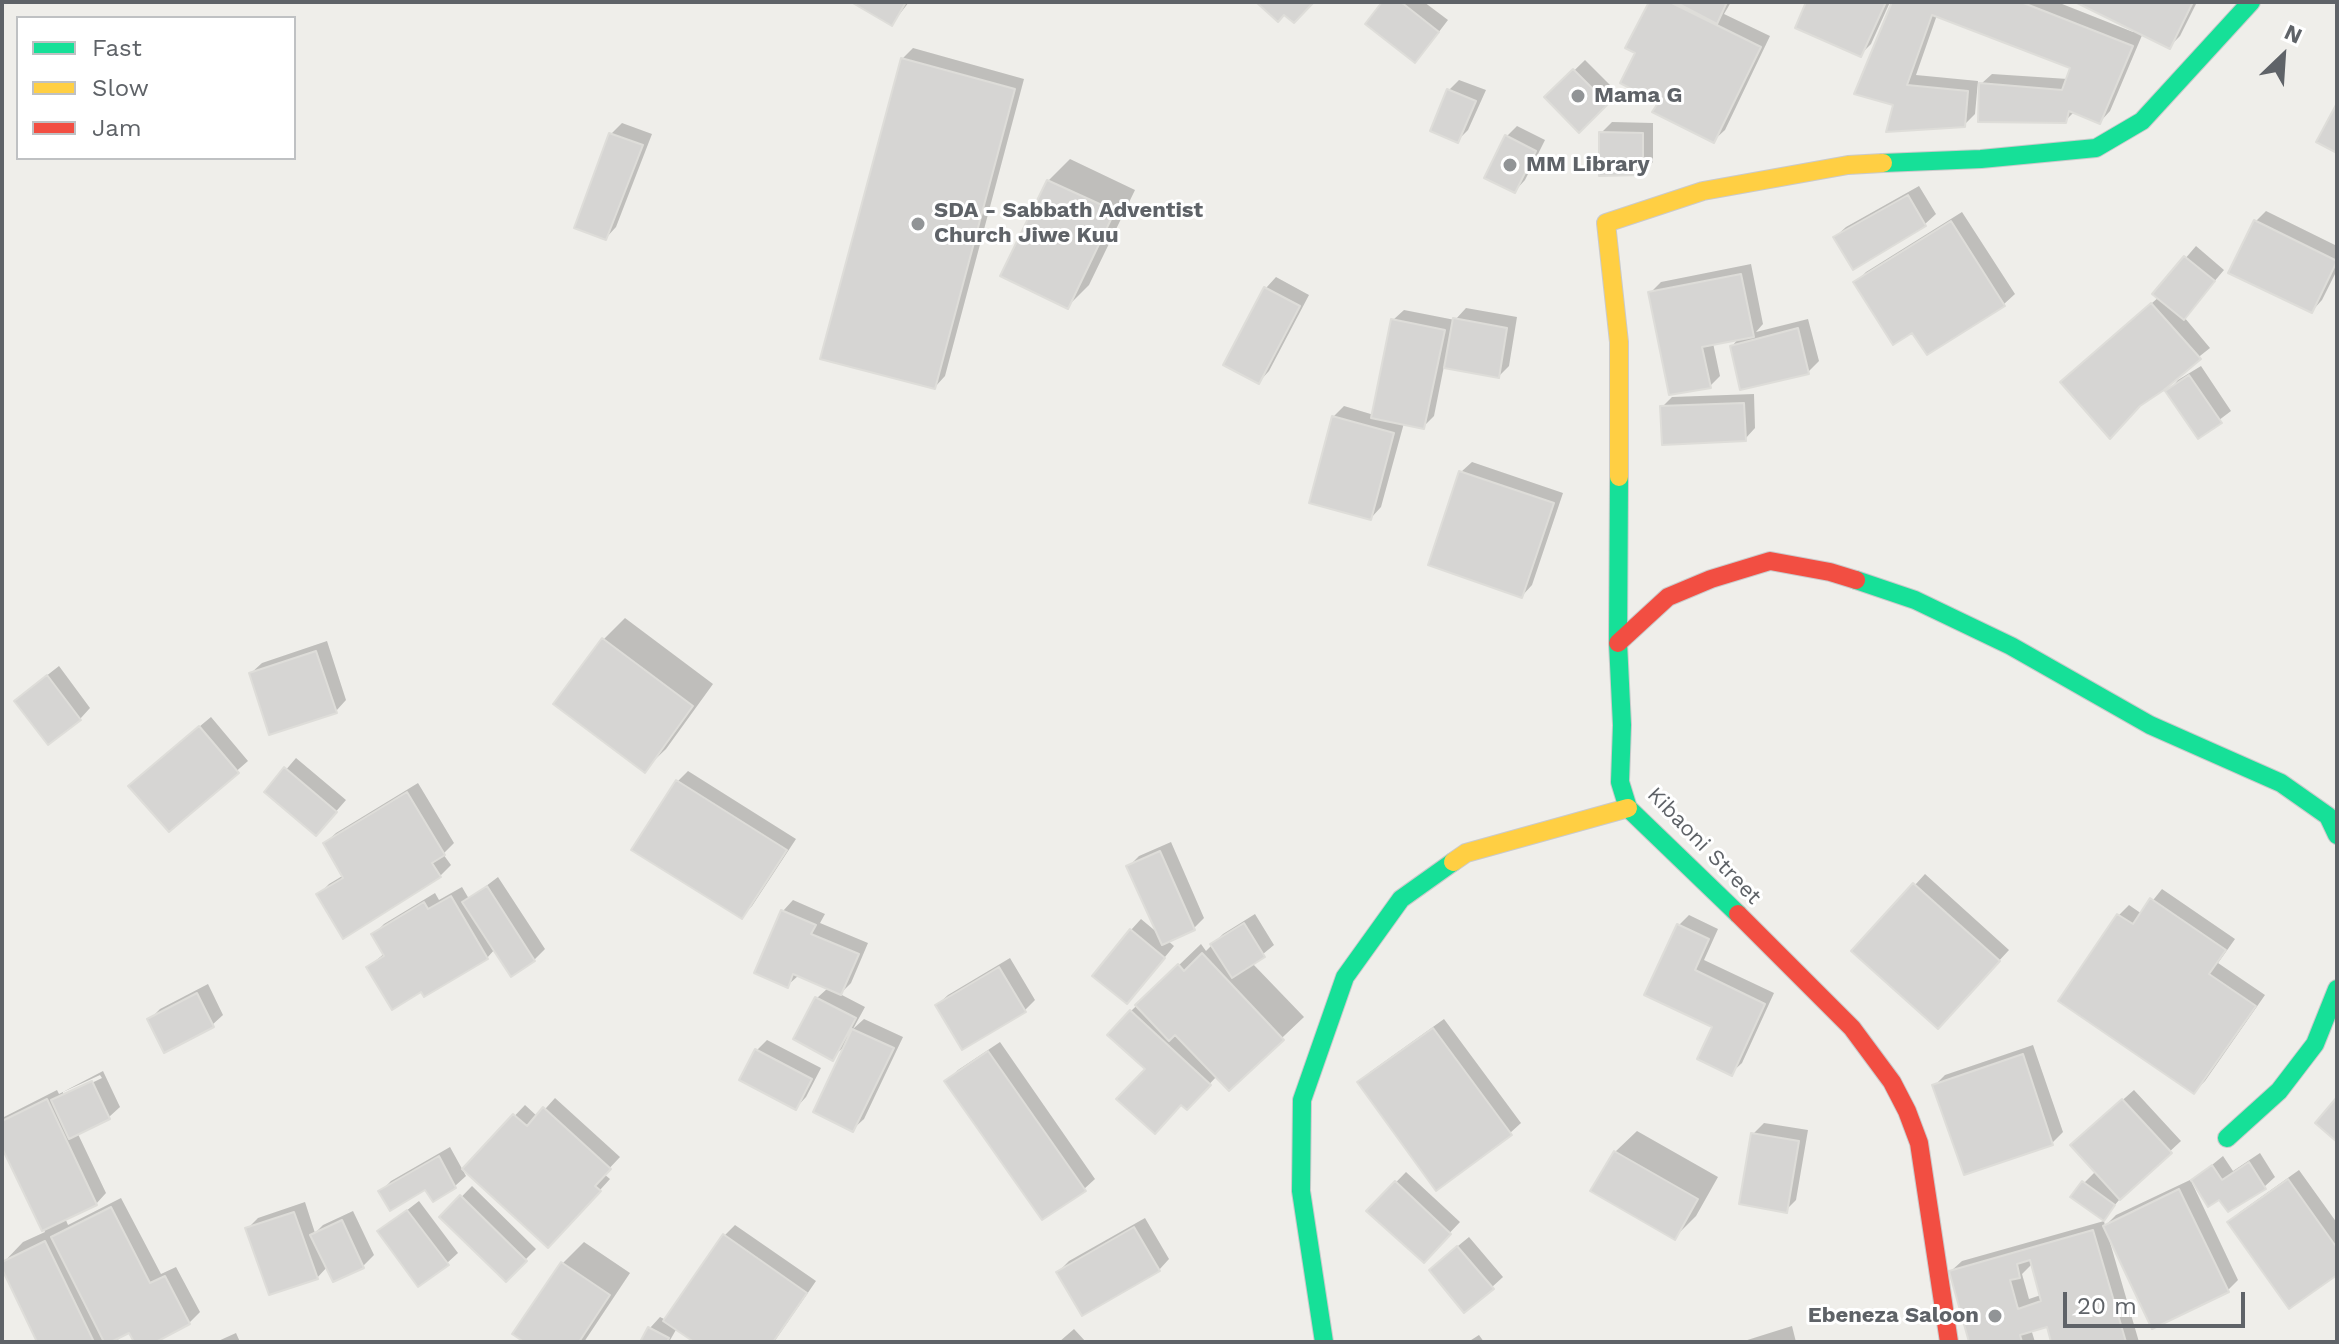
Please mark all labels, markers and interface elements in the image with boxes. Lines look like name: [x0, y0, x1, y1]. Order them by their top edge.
legend: [16, 16, 296, 160]
north arrow: [2243, 16, 2323, 96]
text: N: [2281, 19, 2306, 49]
text: Fast: [92, 34, 142, 62]
text: Slow: [92, 74, 149, 102]
place label: Mama G: [1594, 83, 1682, 109]
marker: Mama G: [1569, 87, 1587, 105]
text: Jam: [92, 114, 142, 142]
place label: MM Library: [1526, 152, 1650, 178]
marker: MM Library: [1501, 156, 1519, 174]
place label: SDA - Sabbath Adventist Church Jiwe Kuu: [934, 198, 1203, 250]
marker: SDA - Sabbath Adventist Church Jiwe Kuu: [909, 215, 927, 233]
street label: Kibaoni Street: [1641, 782, 1767, 910]
scale bar: [2067, 1276, 2249, 1326]
text: 20 m: [2077, 1292, 2137, 1320]
place label: Ebeneza Saloon: [1808, 1303, 1979, 1329]
marker: Ebeneza Saloon: [1986, 1307, 2004, 1325]

